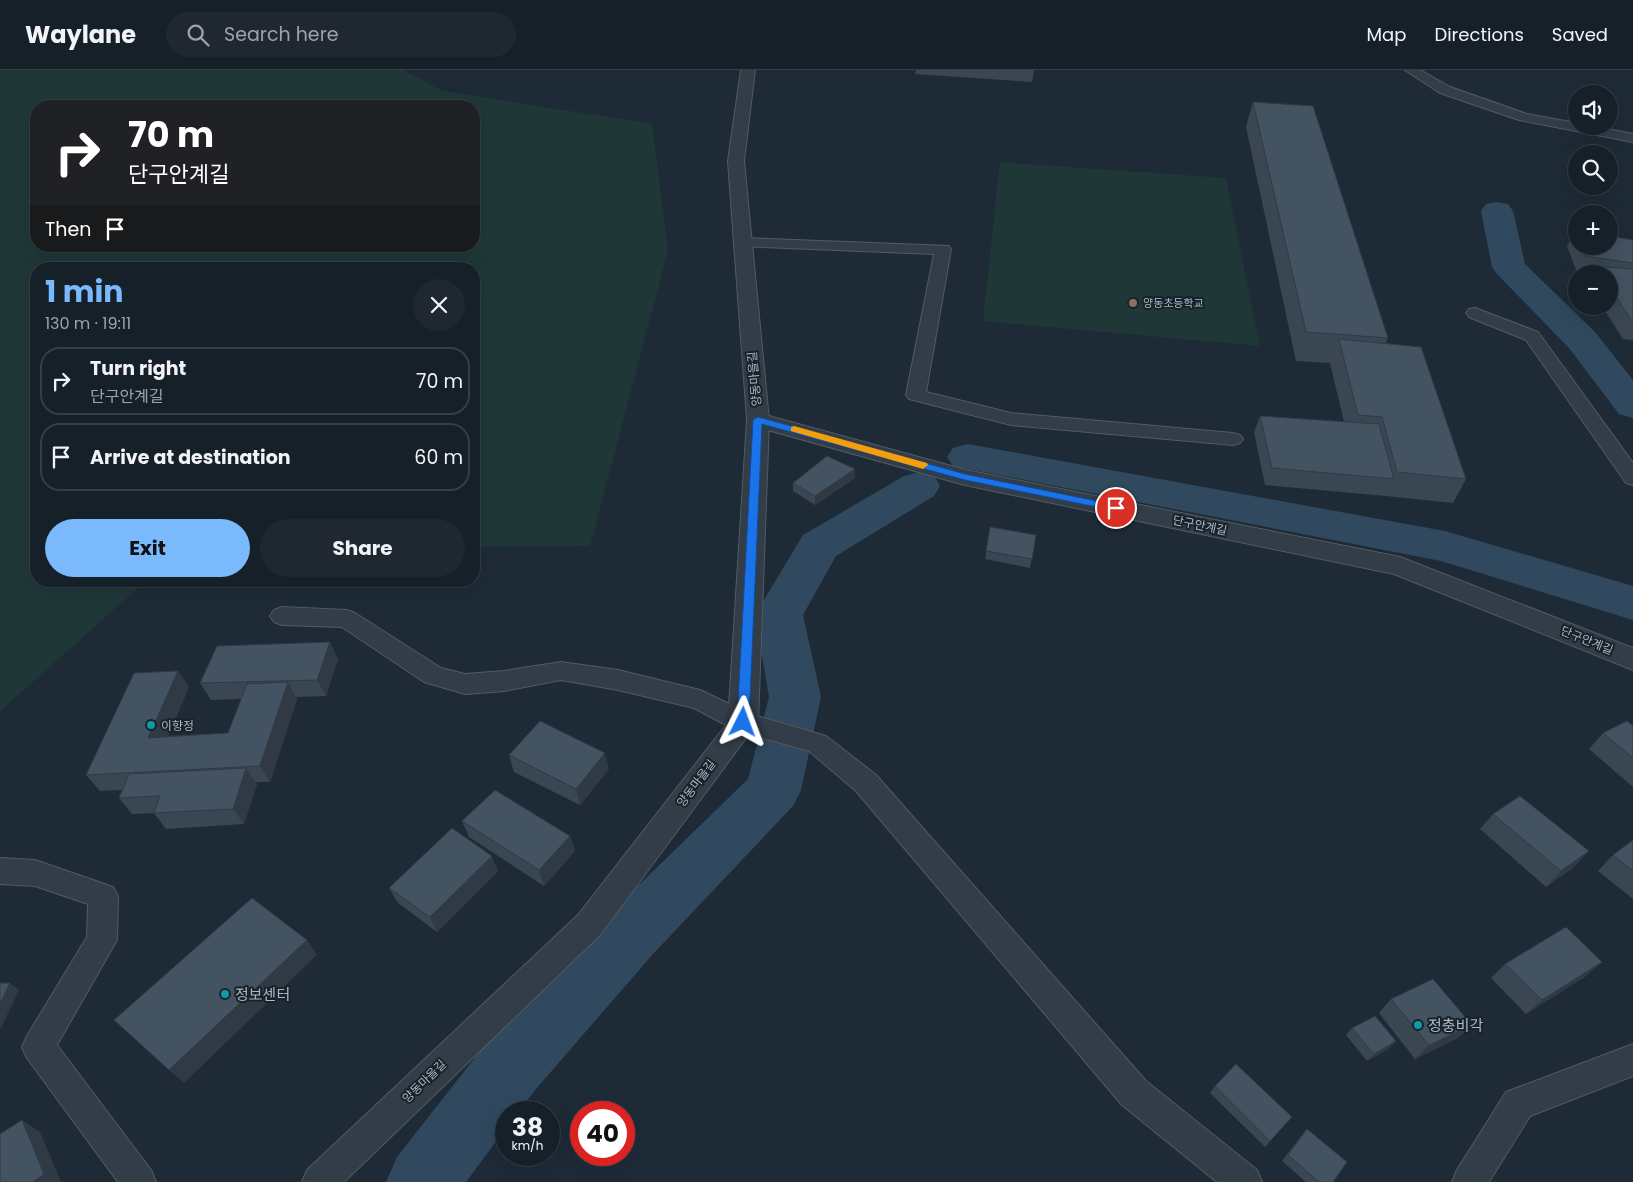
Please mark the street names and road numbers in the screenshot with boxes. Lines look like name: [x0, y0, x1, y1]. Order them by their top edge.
street label: 양동마을길: [743, 351, 765, 407]
street label: 단구안계길: [1171, 511, 1229, 539]
street label: 단구안계길: [1558, 622, 1616, 658]
street label: 양동마을길: [673, 756, 719, 810]
street label: 양동마을길: [398, 1056, 450, 1106]

